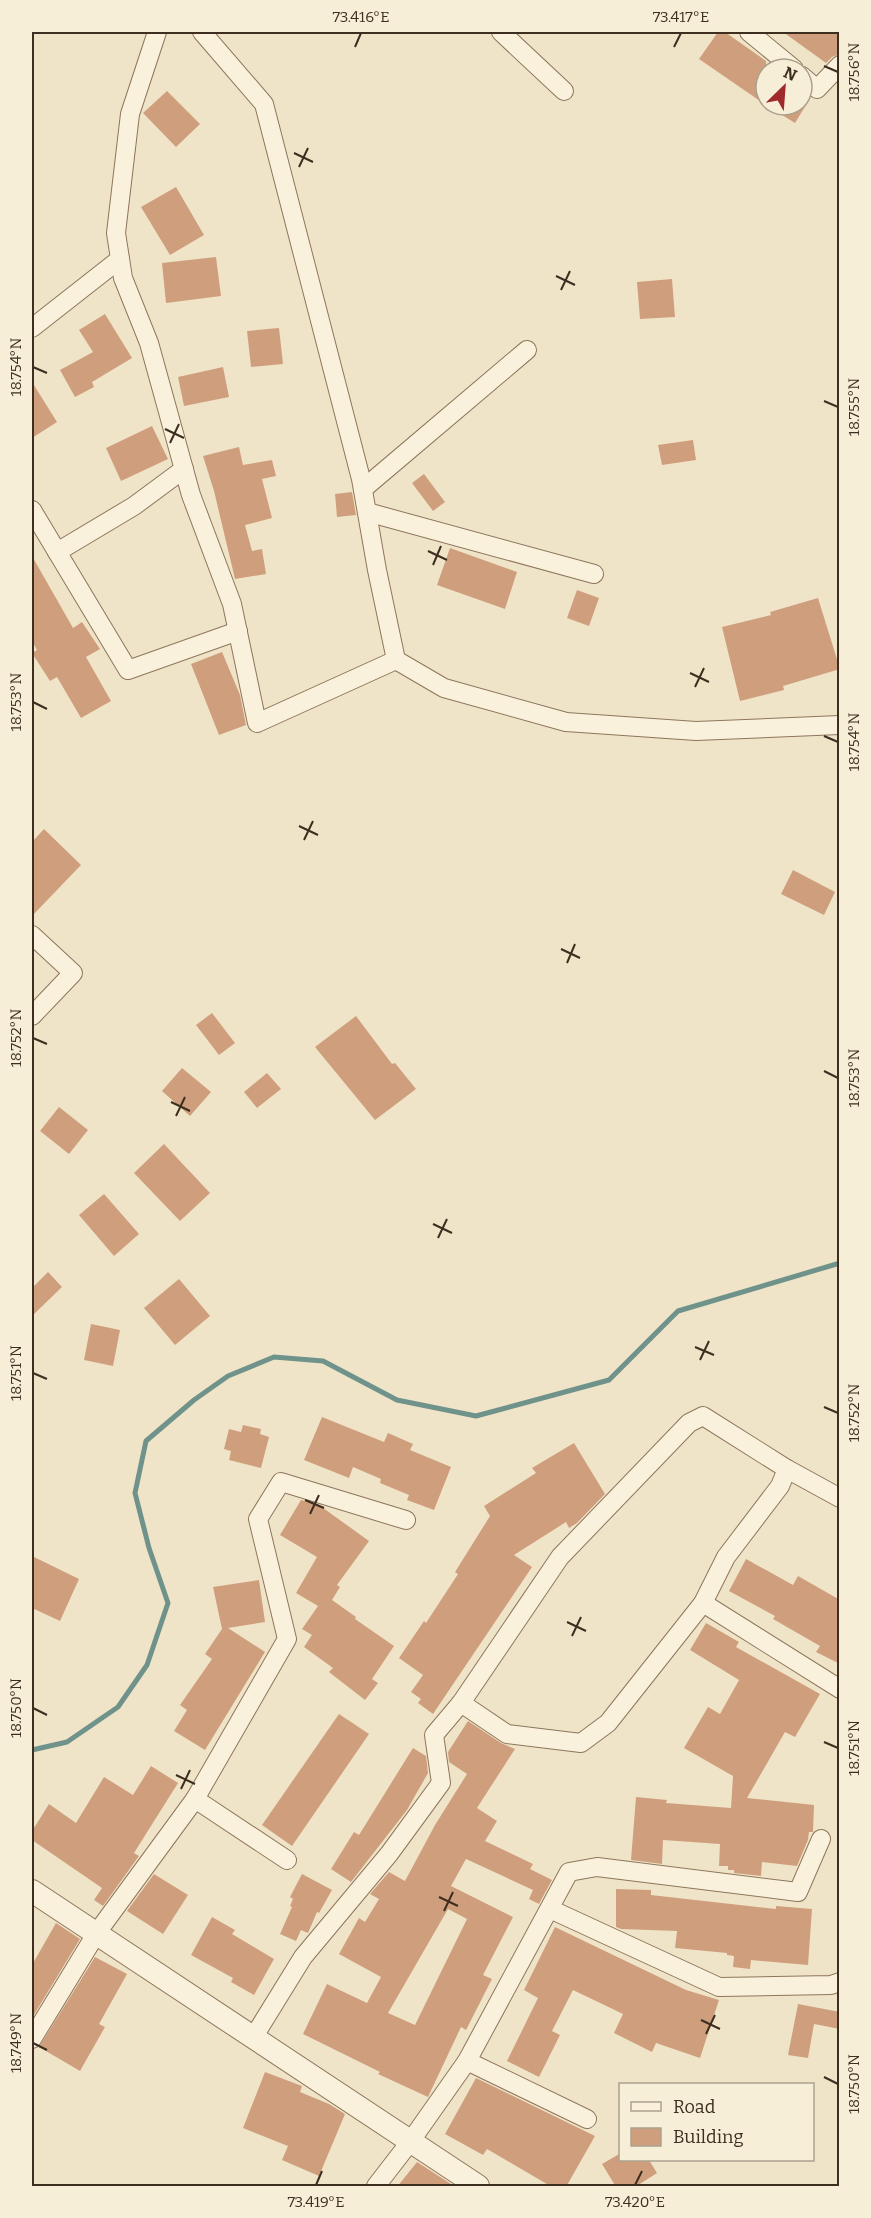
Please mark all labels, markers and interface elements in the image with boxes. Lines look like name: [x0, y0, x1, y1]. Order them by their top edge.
text: 73.416°E: [333, 8, 390, 26]
text: 73.417°E: [653, 8, 709, 26]
text: 18.756°N: [845, 42, 863, 101]
north arrow: [754, 57, 814, 117]
text: N: [781, 63, 800, 85]
text: 18.754°N: [7, 338, 25, 396]
text: 18.755°N: [845, 378, 863, 436]
text: 18.753°N: [7, 672, 25, 731]
text: 18.754°N: [845, 713, 863, 771]
text: 18.752°N: [7, 1009, 25, 1067]
text: 18.753°N: [845, 1048, 863, 1107]
text: 18.751°N: [7, 1345, 25, 1401]
text: 18.752°N: [845, 1384, 863, 1442]
text: 18.750°N: [7, 1678, 25, 1738]
text: 18.751°N: [845, 1720, 863, 1776]
text: 18.749°N: [7, 2013, 25, 2073]
text: 18.750°N: [845, 2054, 863, 2114]
legend: [619, 2083, 814, 2161]
text: Road: [673, 2096, 716, 2118]
text: Building: [673, 2126, 744, 2148]
text: 73.419°E: [287, 2193, 345, 2211]
text: 73.420°E: [605, 2193, 665, 2211]

